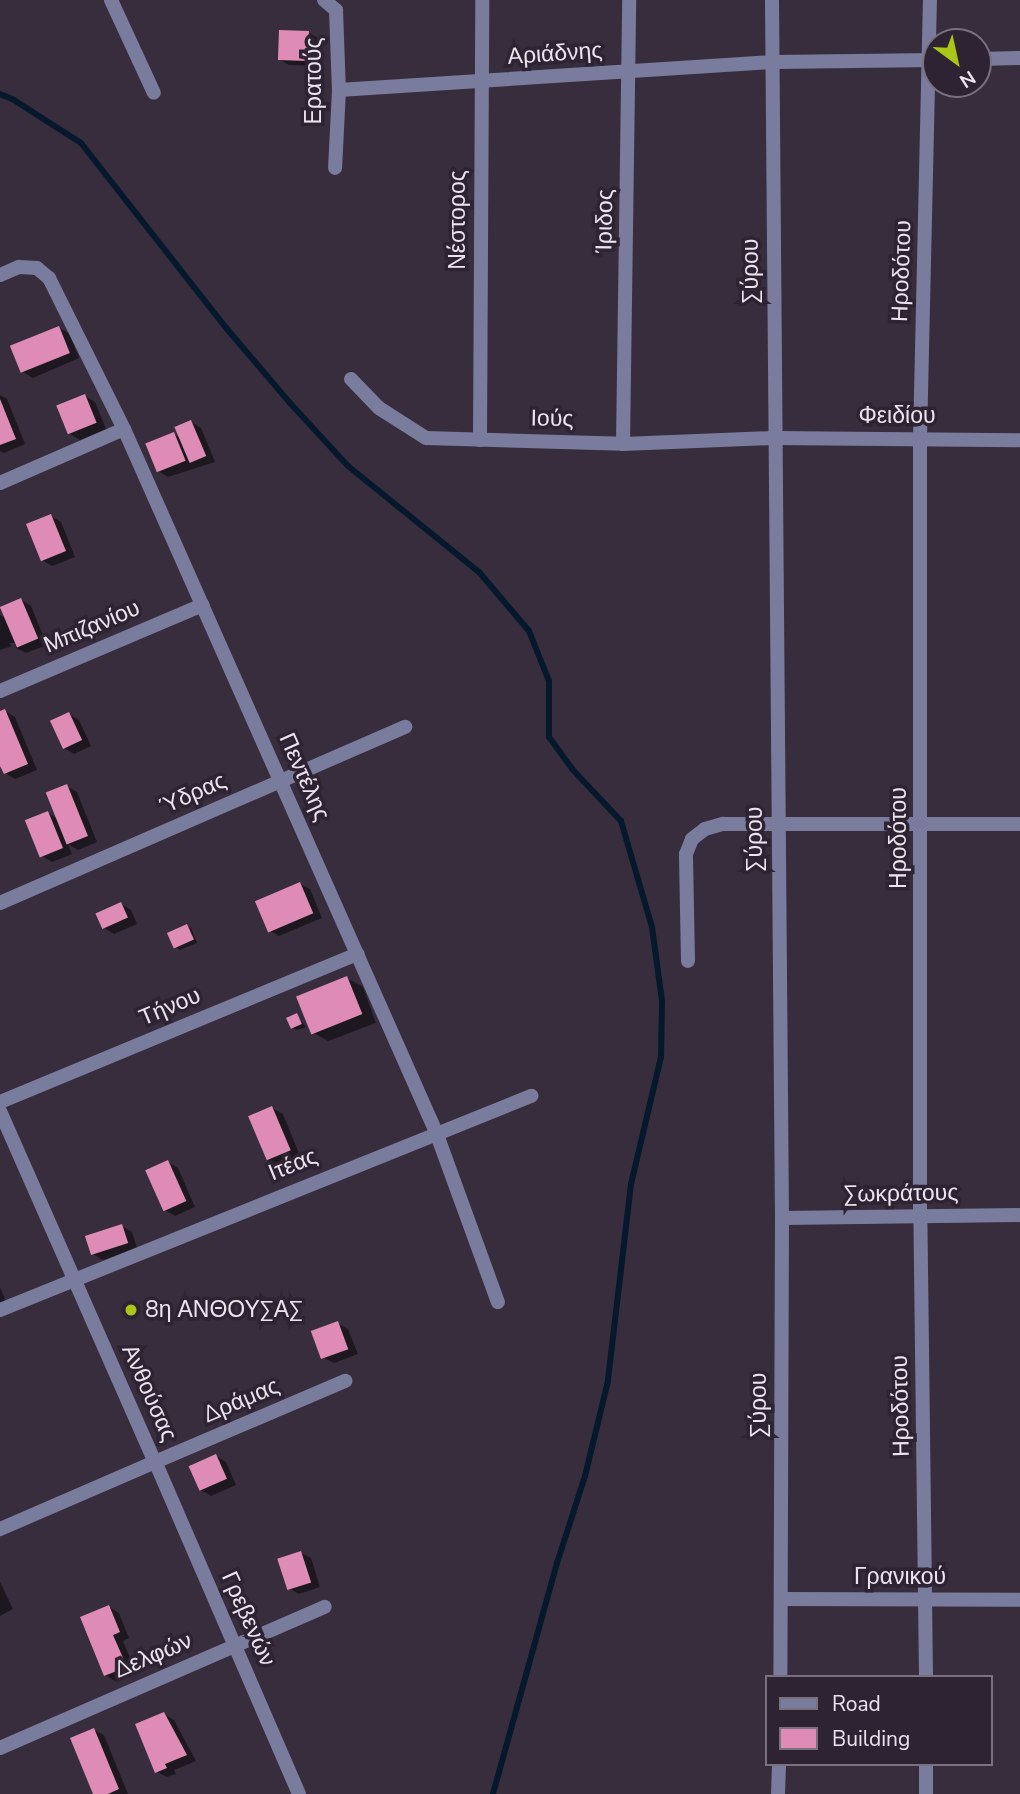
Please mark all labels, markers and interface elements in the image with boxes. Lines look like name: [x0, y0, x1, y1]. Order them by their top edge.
north arrow: [922, 28, 992, 98]
street label: Αριάδνης: [507, 37, 603, 71]
street label: Ερατούς: [300, 38, 328, 124]
text: N: [954, 64, 980, 94]
street label: Νέστορος: [444, 170, 472, 270]
street label: Ίριδος: [591, 189, 619, 253]
street label: Ηροδότου: [886, 220, 918, 322]
street label: Σύρου: [737, 239, 765, 303]
street label: Φειδίου: [859, 402, 935, 430]
street label: Ιούς: [530, 405, 574, 433]
street label: Μπιζανίου: [40, 594, 144, 660]
street label: Πεντέλης: [272, 729, 336, 825]
street label: Ύδρας: [155, 767, 231, 821]
street label: Ηροδότου: [885, 787, 913, 889]
street label: Σύρου: [741, 807, 769, 871]
street label: Τήνου: [135, 982, 205, 1032]
street label: Ιτέας: [265, 1143, 321, 1187]
street label: Σωκράτους: [843, 1179, 959, 1209]
place label: 8η ΑΝΘΟΥΣΑΣ: [145, 1296, 303, 1324]
marker: 8η ΑΝΘΟΥΣΑΣ: [123, 1302, 139, 1318]
street label: Ανθούσας: [115, 1340, 183, 1446]
street label: Ηροδότου: [886, 1355, 916, 1457]
street label: Δράμας: [199, 1373, 283, 1429]
street label: Σύρου: [745, 1373, 773, 1437]
street label: Γρανικού: [854, 1563, 946, 1591]
street label: Γρεβενών: [215, 1568, 281, 1670]
street label: Δελφών: [110, 1627, 196, 1685]
legend: [764, 1675, 992, 1766]
text: Road: [832, 1690, 881, 1718]
text: Building: [832, 1725, 910, 1753]

